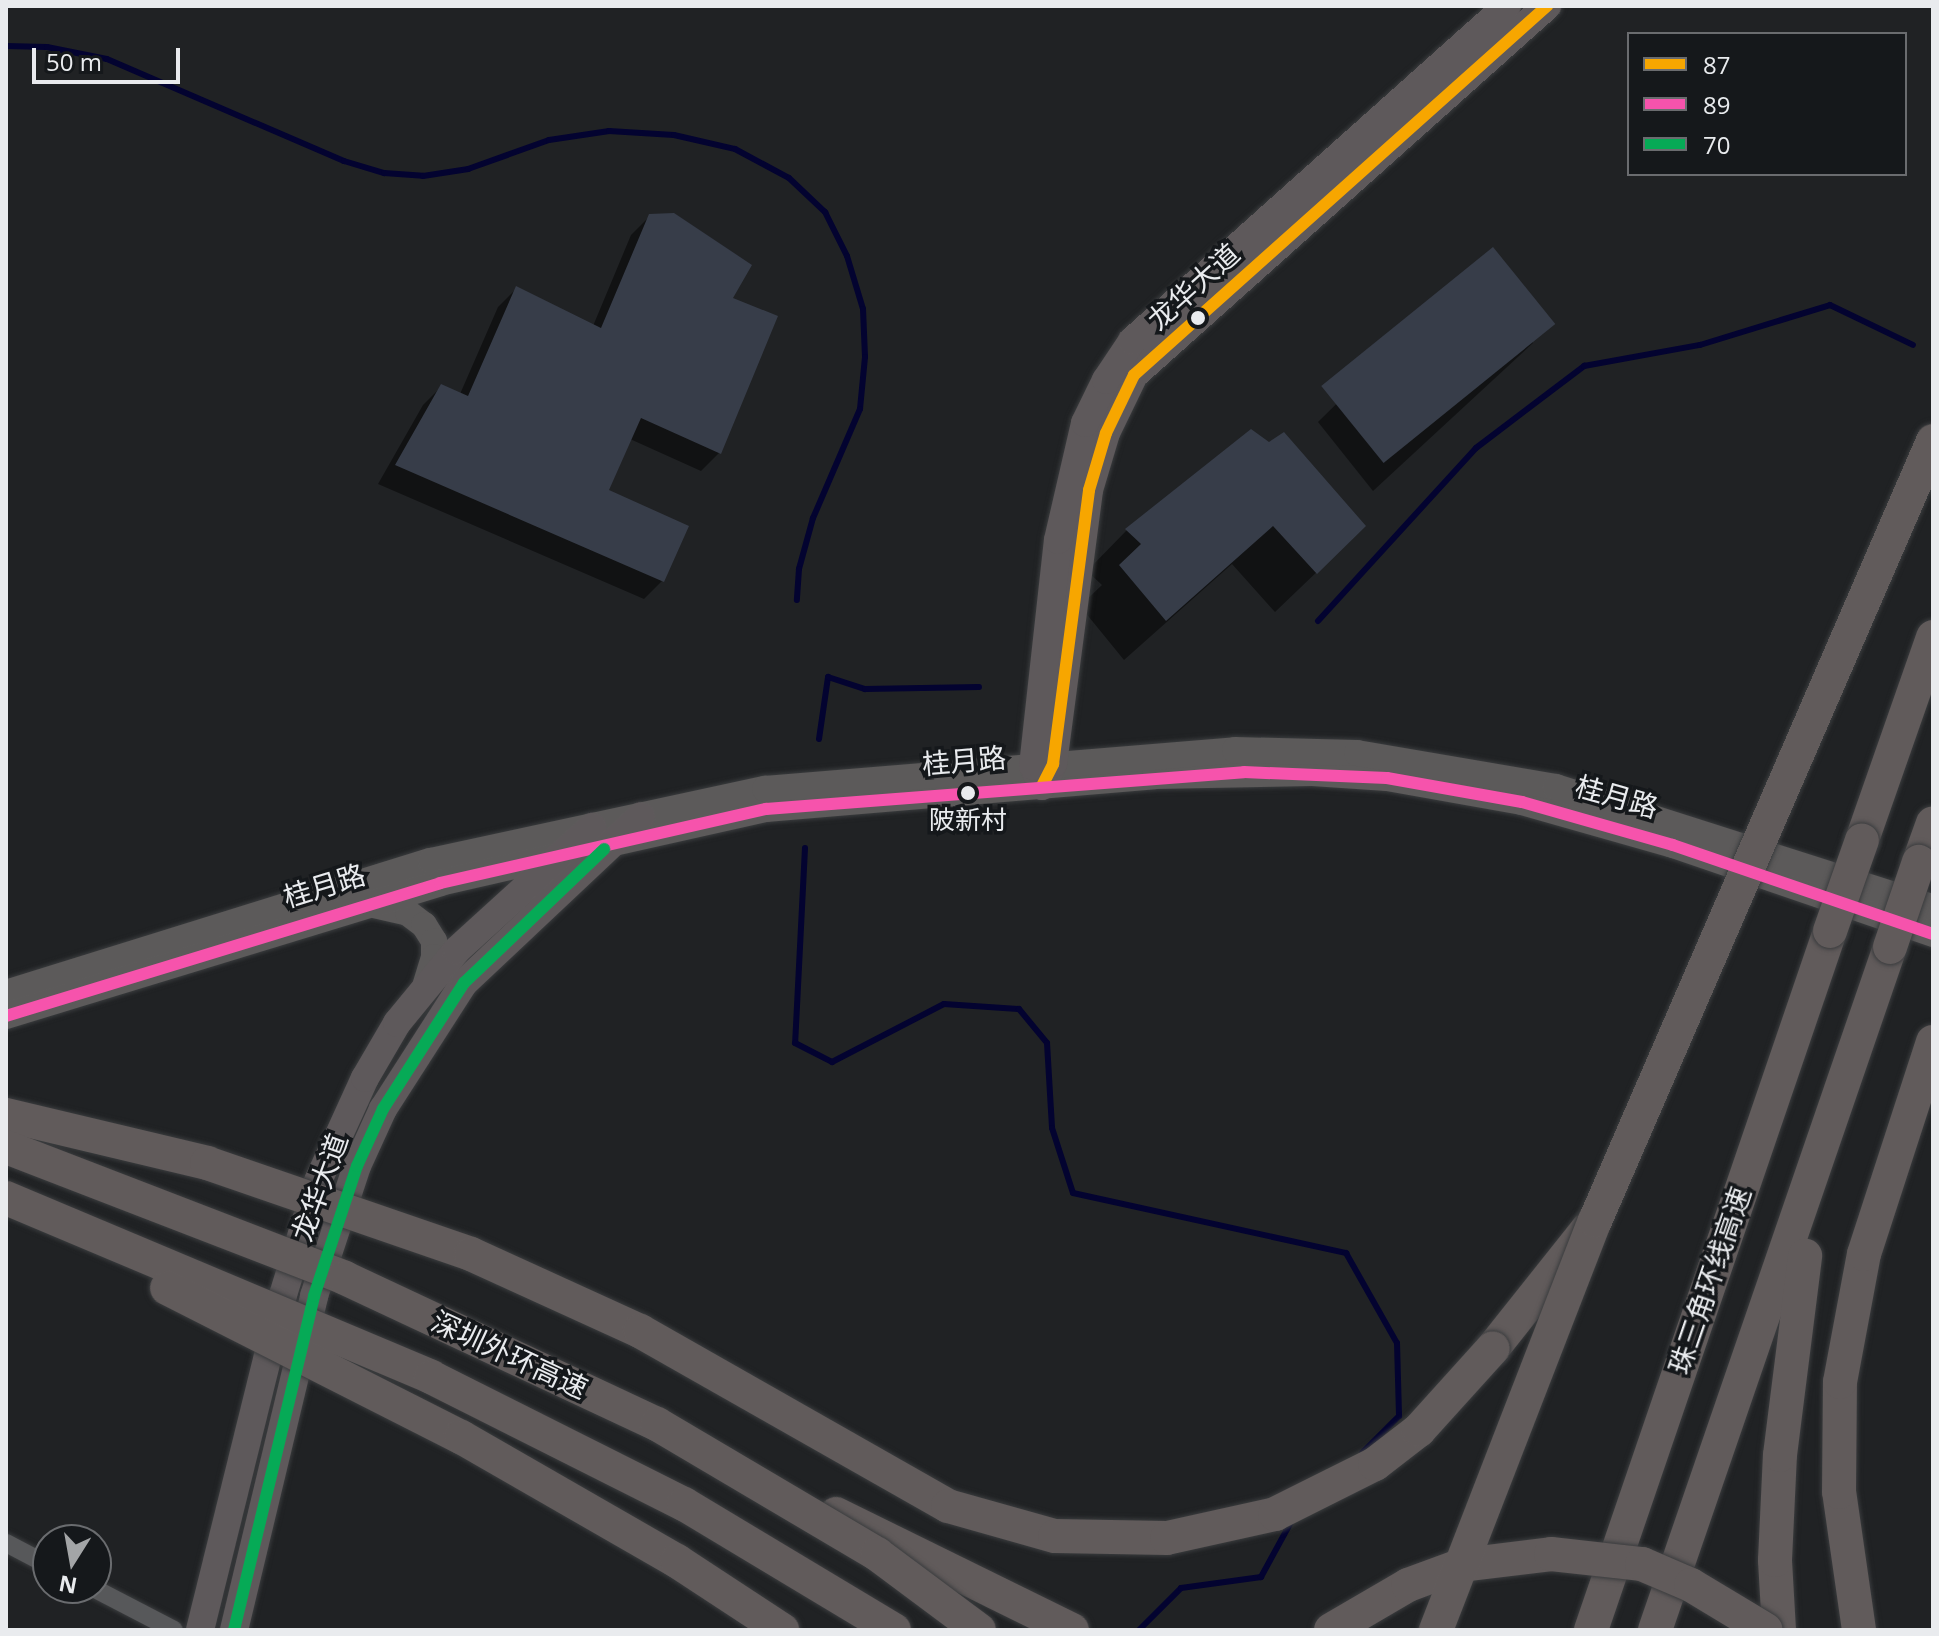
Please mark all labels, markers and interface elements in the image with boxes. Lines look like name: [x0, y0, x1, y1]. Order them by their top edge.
scale bar: [36, 32, 184, 82]
legend: [1627, 32, 1907, 176]
text: 50 m: [46, 45, 102, 78]
text: 87: [1703, 48, 1730, 81]
text: 89: [1703, 88, 1730, 121]
text: 70: [1703, 128, 1730, 161]
street label: 龙华大道: [1140, 236, 1246, 336]
unlabelled marker: [1190, 310, 1206, 326]
street label: 桂月路: [921, 740, 1007, 780]
street label: 桂月路: [1572, 768, 1662, 824]
marker: 陂新村: [960, 785, 976, 801]
place label: 陂新村: [929, 804, 1007, 836]
street label: 桂月路: [279, 857, 369, 913]
street label: 龙华大道: [284, 1129, 354, 1245]
street label: 珠三角环线高速: [1661, 1182, 1757, 1378]
street label: 深圳外环高速: [427, 1303, 593, 1405]
north arrow: [32, 1524, 112, 1604]
text: N: [56, 1569, 79, 1602]

